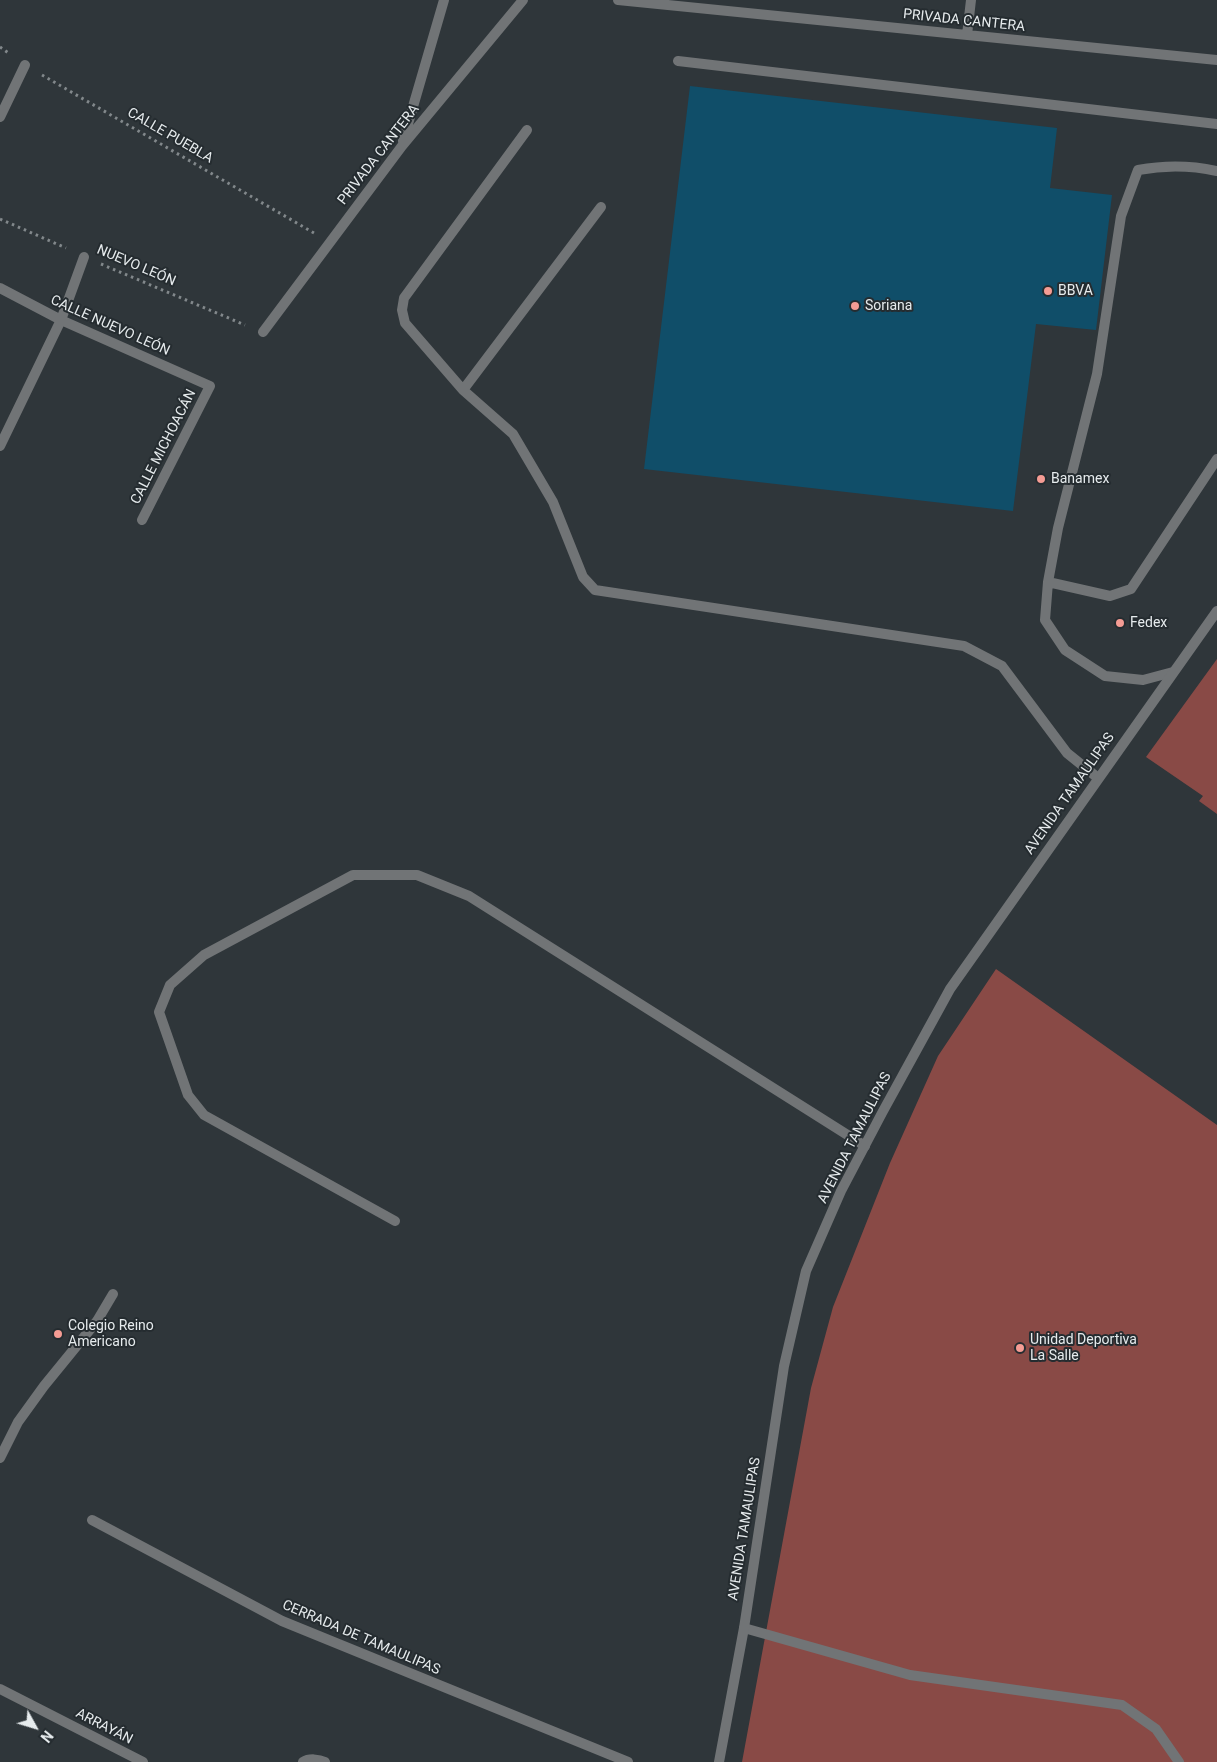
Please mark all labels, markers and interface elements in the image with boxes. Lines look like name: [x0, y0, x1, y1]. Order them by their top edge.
street label: PRIVADA CANTERA: [902, 6, 1026, 36]
street label: PRIVADA CANTERA: [335, 102, 423, 208]
street label: CALLE PUEBLA: [124, 105, 216, 167]
street label: NUEVO LEÓN: [94, 242, 178, 290]
place label: BBVA: [1058, 283, 1093, 299]
marker: BBVA: [1042, 285, 1054, 297]
street label: CALLE NUEVO LEÓN: [48, 292, 172, 360]
place label: Soriana: [865, 298, 912, 314]
marker: Soriana: [849, 300, 861, 312]
street label: CALLE MICHOACÁN: [128, 387, 200, 507]
place label: Banamex: [1051, 471, 1109, 487]
marker: Banamex: [1035, 473, 1047, 485]
place label: Fedex: [1130, 615, 1167, 631]
marker: Fedex: [1114, 617, 1126, 629]
street label: AVENIDA TAMAULIPAS: [1022, 730, 1118, 858]
street label: AVENIDA TAMAULIPAS: [815, 1070, 895, 1206]
place label: Colegio Reino Americano: [68, 1318, 154, 1350]
marker: Colegio Reino Americano: [52, 1328, 64, 1340]
place label: Unidad Deportiva La Salle: [1030, 1332, 1137, 1364]
marker: Unidad Deportiva La Salle: [1014, 1342, 1026, 1354]
street label: AVENIDA TAMAULIPAS: [725, 1456, 765, 1602]
street label: CERRADA DE TAMAULIPAS: [280, 1597, 442, 1679]
north arrow: [10, 1702, 60, 1752]
street label: ARRAYÁN: [73, 1705, 135, 1749]
text: N: [37, 1728, 56, 1745]

